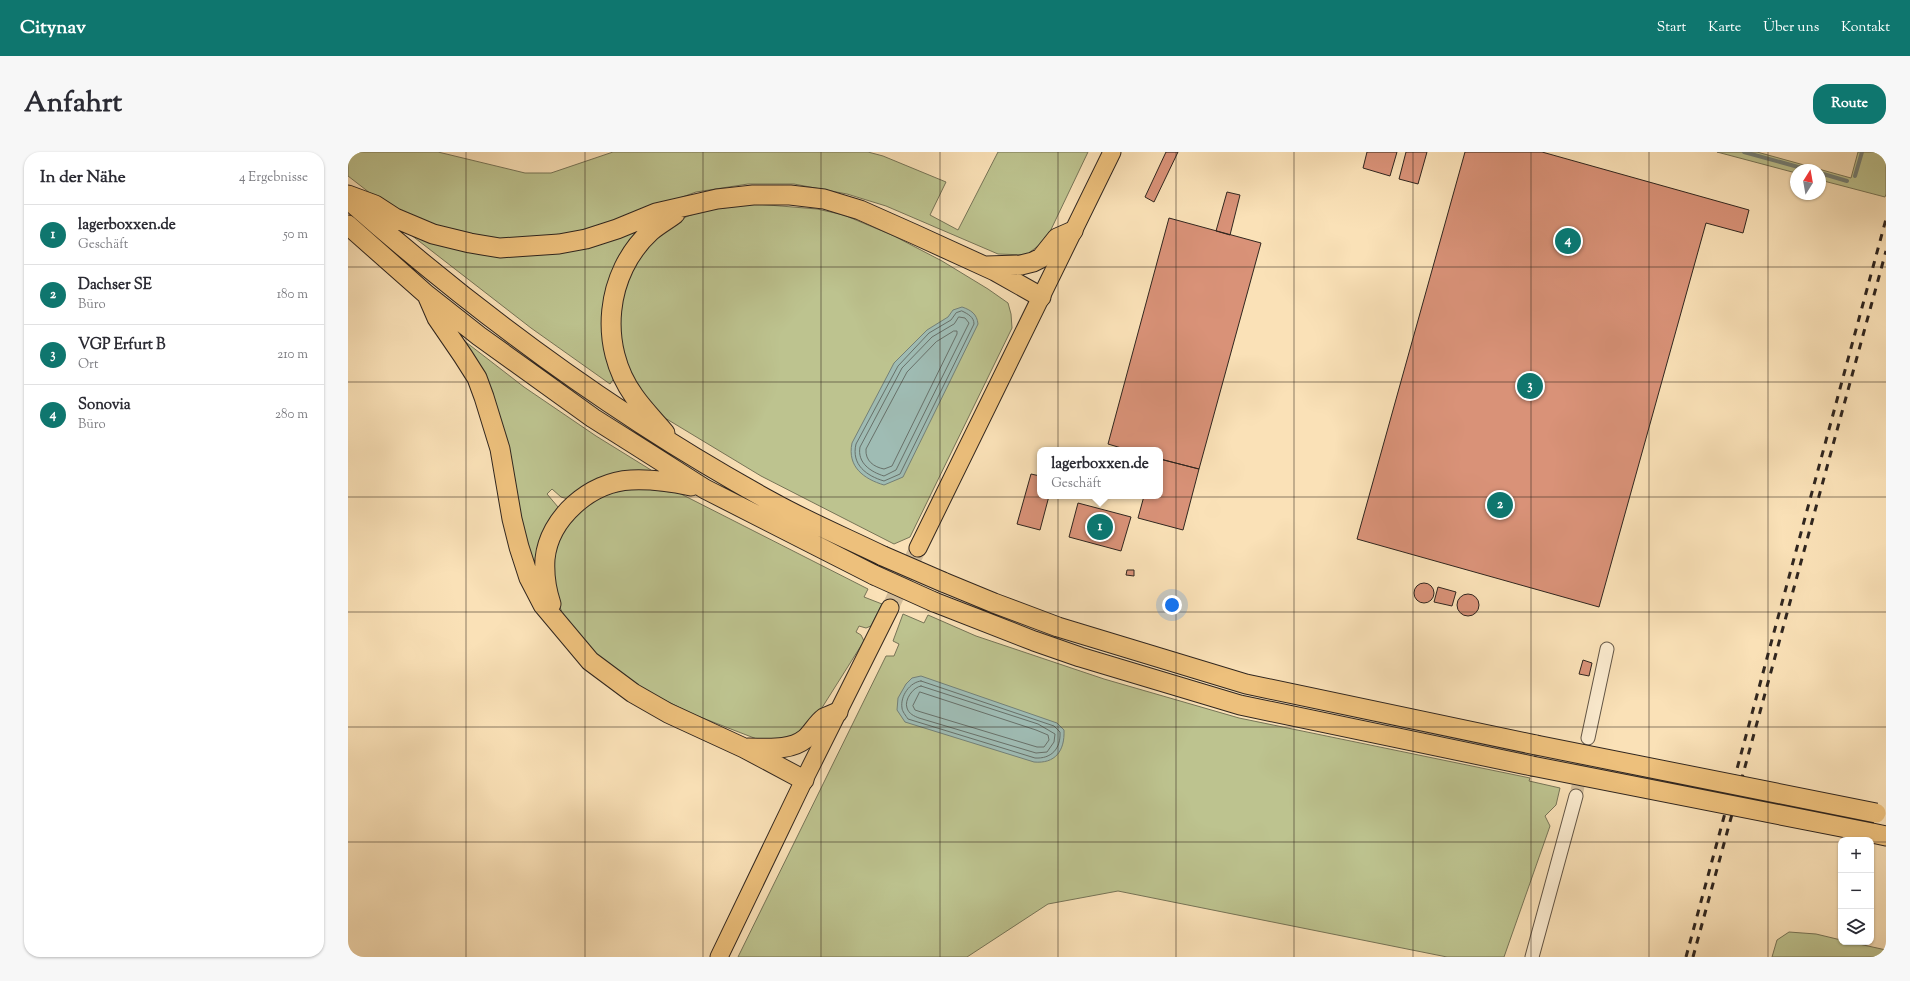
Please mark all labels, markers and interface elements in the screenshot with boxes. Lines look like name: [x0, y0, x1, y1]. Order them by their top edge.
text: Citynav: [20, 15, 86, 42]
text: Start: [1657, 18, 1686, 38]
text: Karte: [1708, 18, 1741, 38]
text: Über uns: [1763, 18, 1819, 38]
text: Kontakt: [1841, 18, 1890, 38]
text: Anfahrt: [24, 84, 122, 124]
button: Route: [1813, 84, 1886, 124]
north arrow: [1790, 164, 1826, 200]
text: In der Nähe: [40, 166, 126, 190]
text: 4 Ergebnisse: [239, 169, 308, 187]
text: lagerboxxen.de: [78, 215, 176, 236]
text: 1: [51, 226, 55, 244]
text: 50 m: [283, 226, 308, 244]
pin: 4: [1555, 226, 1581, 256]
text: Geschäft: [78, 236, 128, 254]
text: Dachser SE: [78, 275, 152, 296]
text: 2: [50, 286, 56, 304]
text: 180 m: [277, 286, 308, 304]
text: Büro: [78, 296, 106, 314]
text: VGP Erfurt B: [78, 335, 166, 356]
text: 3: [50, 346, 56, 364]
text: 210 m: [277, 346, 308, 364]
text: Ort: [78, 356, 98, 374]
pin: 3: [1517, 371, 1543, 401]
text: Sonovia: [78, 395, 131, 416]
text: 4: [50, 406, 56, 424]
text: 280 m: [275, 406, 308, 424]
text: Büro: [78, 416, 106, 434]
popup: [1037, 447, 1163, 499]
text: lagerboxxen.de: [1051, 454, 1149, 475]
text: Geschäft: [1051, 475, 1101, 493]
pin: 2: [1487, 490, 1513, 520]
pin: 1: [1087, 512, 1113, 542]
your location: [1162, 595, 1182, 615]
map controls: [1838, 837, 1874, 945]
button: +: [1838, 837, 1874, 873]
button: −: [1838, 873, 1874, 909]
button: layers: [1838, 909, 1874, 945]

